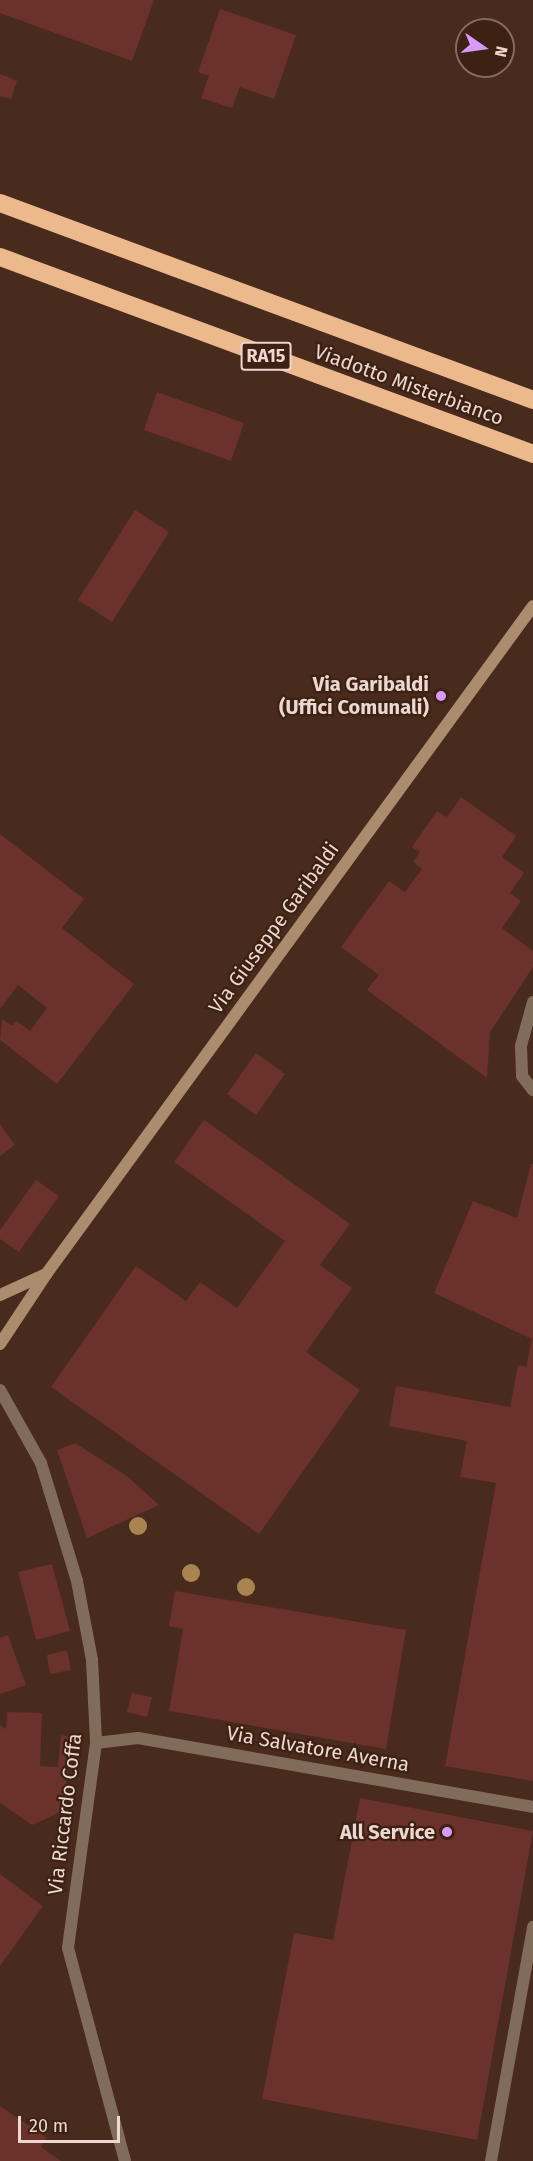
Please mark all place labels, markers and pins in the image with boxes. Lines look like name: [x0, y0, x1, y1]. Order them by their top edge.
place label: Via Garibaldi (Uffici Comunali): [279, 672, 429, 719]
marker: Via Garibaldi (Uffici Comunali): [434, 689, 448, 703]
place label: All Service: [340, 1820, 435, 1844]
marker: All Service: [440, 1825, 454, 1839]

